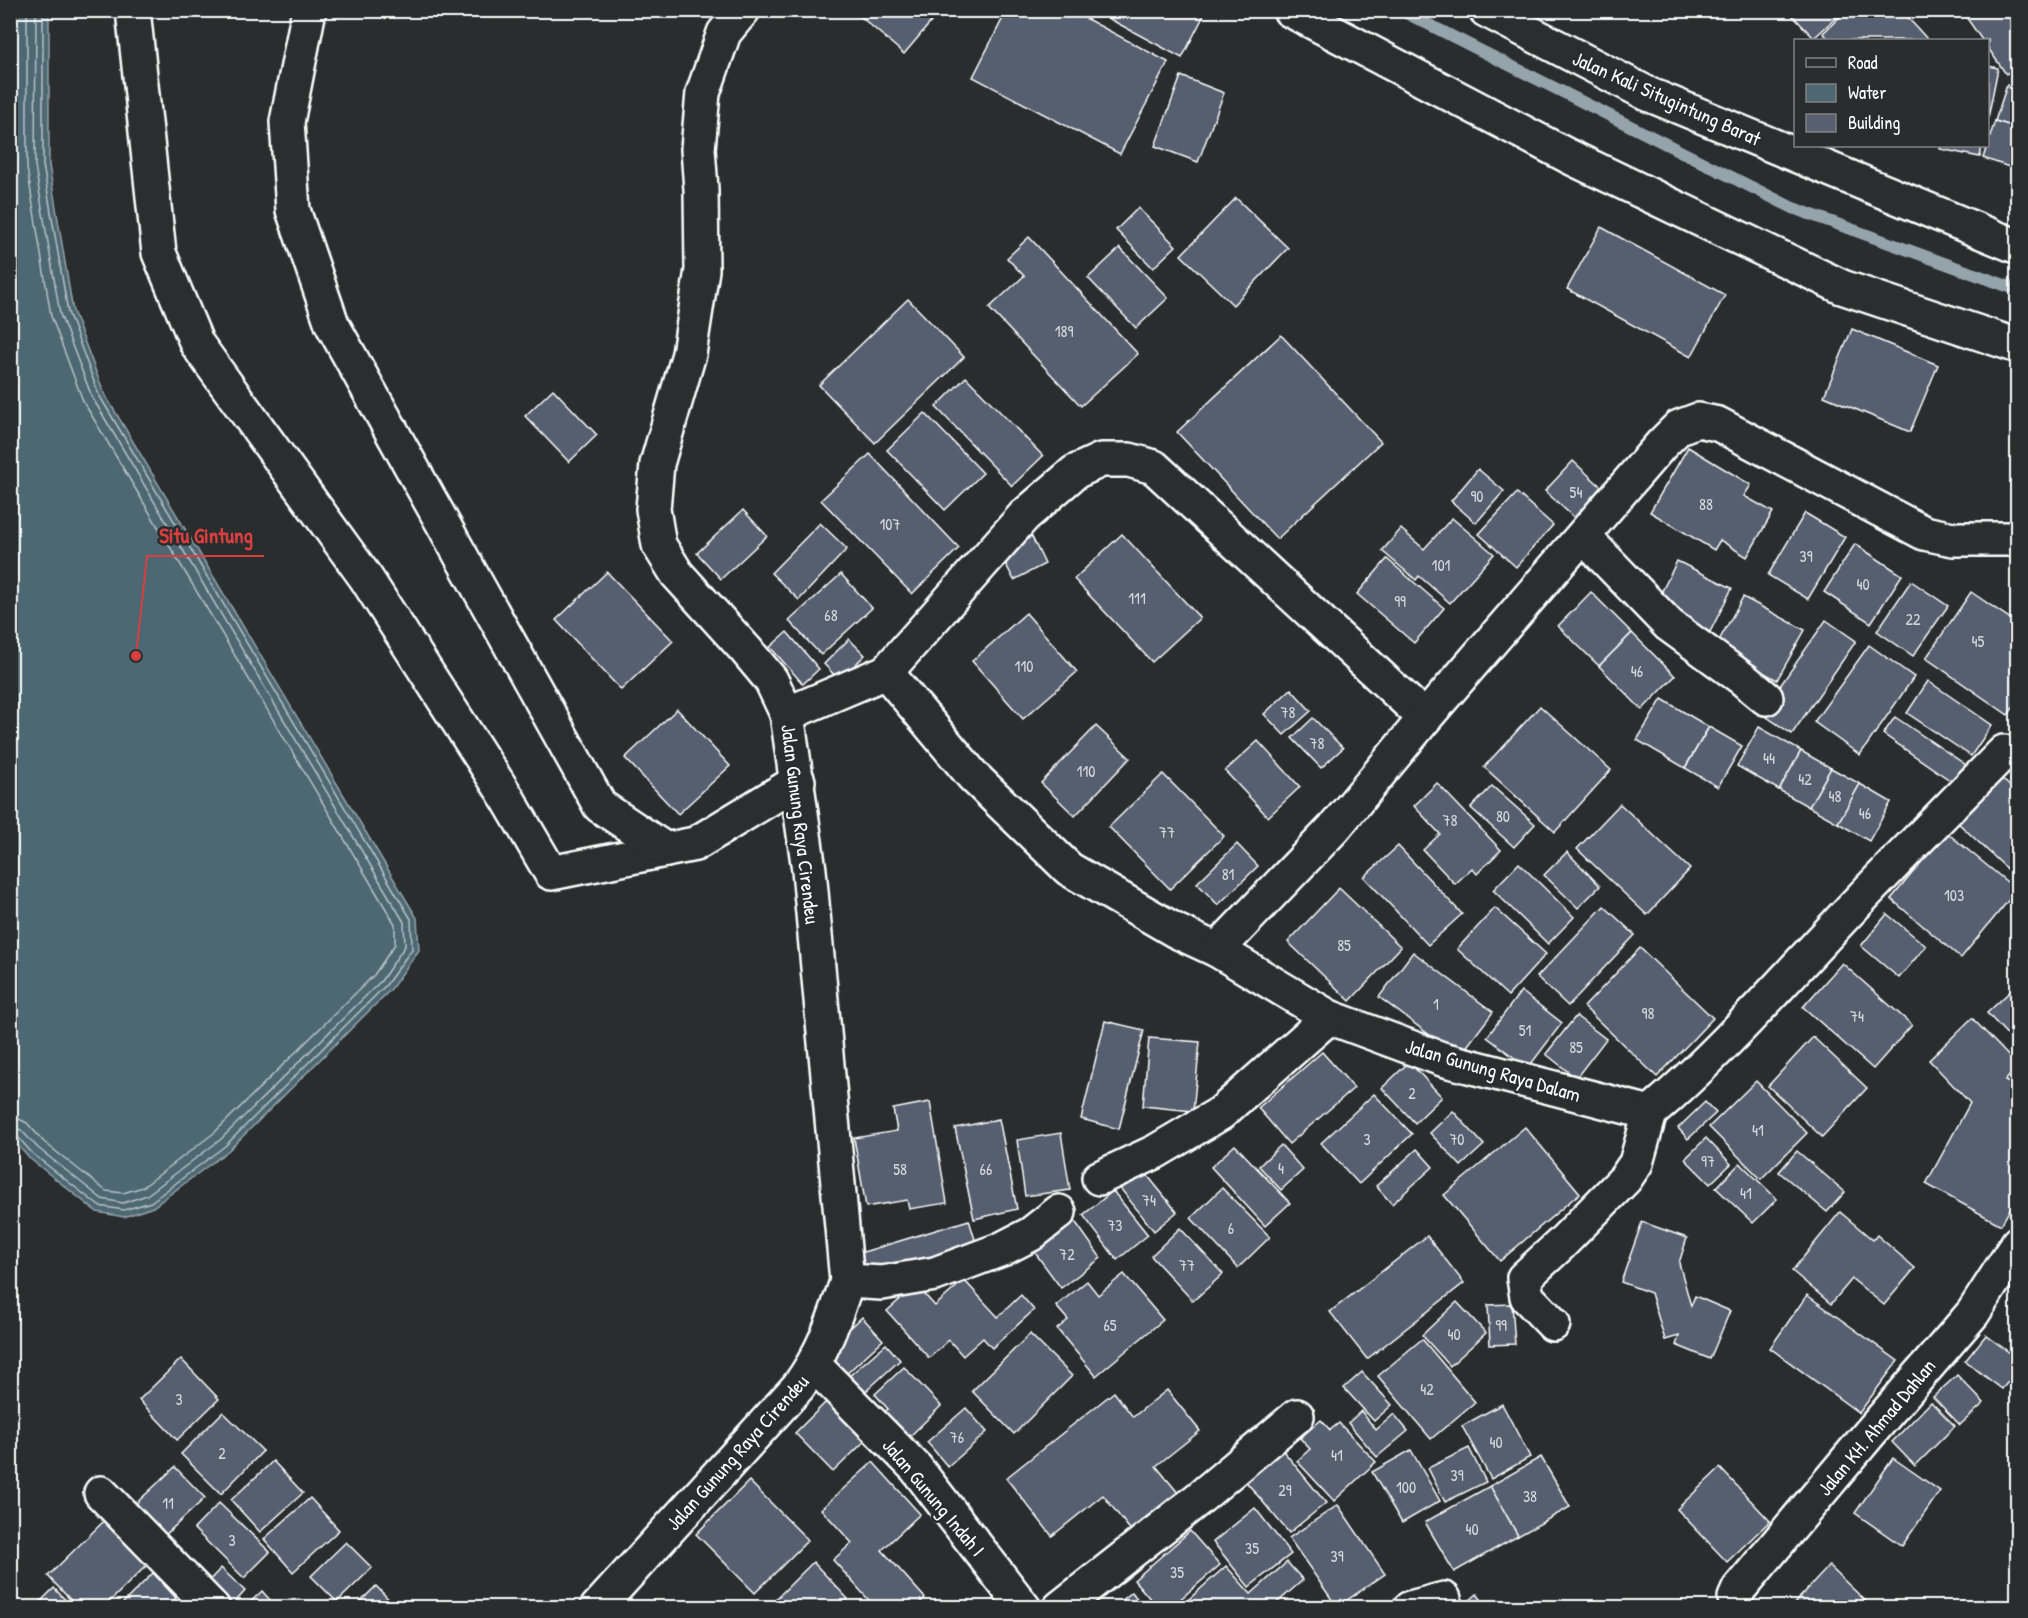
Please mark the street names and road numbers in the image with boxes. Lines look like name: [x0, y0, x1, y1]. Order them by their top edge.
street label: Jalan Kali Situgintung Barat: [1569, 44, 1766, 152]
street label: Jalan Gunung Raya Cirendeu: [775, 723, 827, 925]
street label: Jalan Gunung Raya Dalam: [1402, 1032, 1584, 1108]
street label: Jalan KH. Ahmad Dahlan: [1811, 1353, 1941, 1501]
street label: Jalan Gunung Raya Cirendeu: [660, 1368, 814, 1536]
street label: Jalan Gunung Indah I: [877, 1432, 991, 1562]

